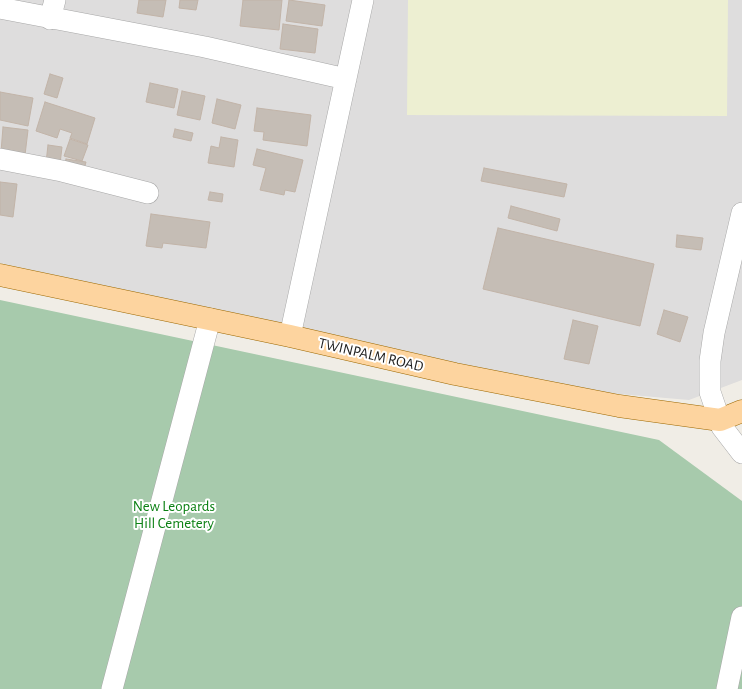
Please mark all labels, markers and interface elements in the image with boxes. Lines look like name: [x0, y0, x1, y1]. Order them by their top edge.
street label: TWINPALM ROAD: [317, 334, 425, 376]
park label: New Leopards Hill Cemetery: [133, 497, 215, 532]

